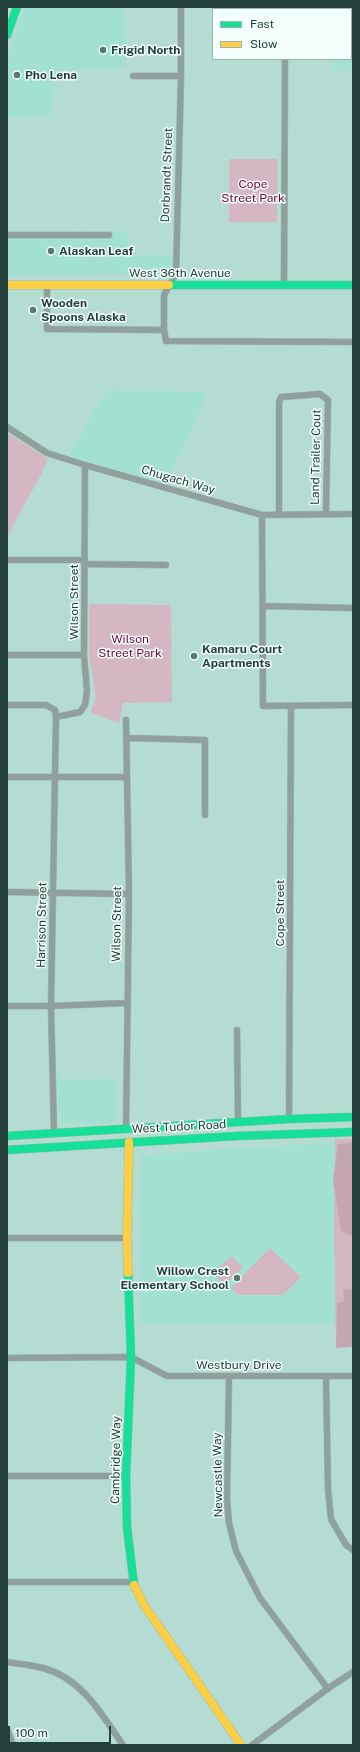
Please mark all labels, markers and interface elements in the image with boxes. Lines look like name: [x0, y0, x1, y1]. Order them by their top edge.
legend: [212, 8, 352, 60]
text: Fast: [250, 17, 274, 31]
text: Slow: [250, 37, 277, 51]
place label: Frigid North: [111, 43, 180, 57]
marker: Frigid North: [98, 45, 108, 55]
place label: Pho Lena: [25, 68, 77, 82]
marker: Pho Lena: [12, 70, 22, 80]
street label: Dorbrandt Street: [158, 127, 176, 223]
park label: Cope Street Park: [221, 177, 285, 205]
place label: Alaskan Leaf: [59, 244, 133, 258]
marker: Alaskan Leaf: [46, 246, 56, 256]
street label: West 36th Avenue: [129, 266, 231, 280]
place label: Wooden Spoons Alaska: [41, 296, 126, 324]
marker: Wooden Spoons Alaska: [28, 305, 38, 315]
street label: Land Trailer Cout: [308, 409, 324, 505]
street label: Chugach Way: [139, 463, 217, 497]
street label: Wilson Street: [67, 564, 81, 640]
park label: Wilson Street Park: [98, 632, 162, 660]
place label: Kamaru Court Apartments: [202, 642, 282, 670]
marker: Kamaru Court Apartments: [189, 651, 199, 661]
street label: Cope Street: [273, 880, 287, 946]
street label: Harrison Street: [34, 882, 50, 968]
street label: Wilson Street: [109, 886, 125, 962]
street label: West Tudor Road: [131, 1117, 227, 1137]
place label: Willow Crest Elementary School: [120, 1264, 229, 1292]
marker: Willow Crest Elementary School: [232, 1273, 242, 1283]
street label: Westbury Drive: [196, 1358, 282, 1372]
street label: Cambridge Way: [108, 1416, 124, 1504]
street label: Newcastle Way: [210, 1432, 226, 1518]
scale bar: [10, 1718, 113, 1744]
text: 100 m: [15, 1726, 48, 1740]

